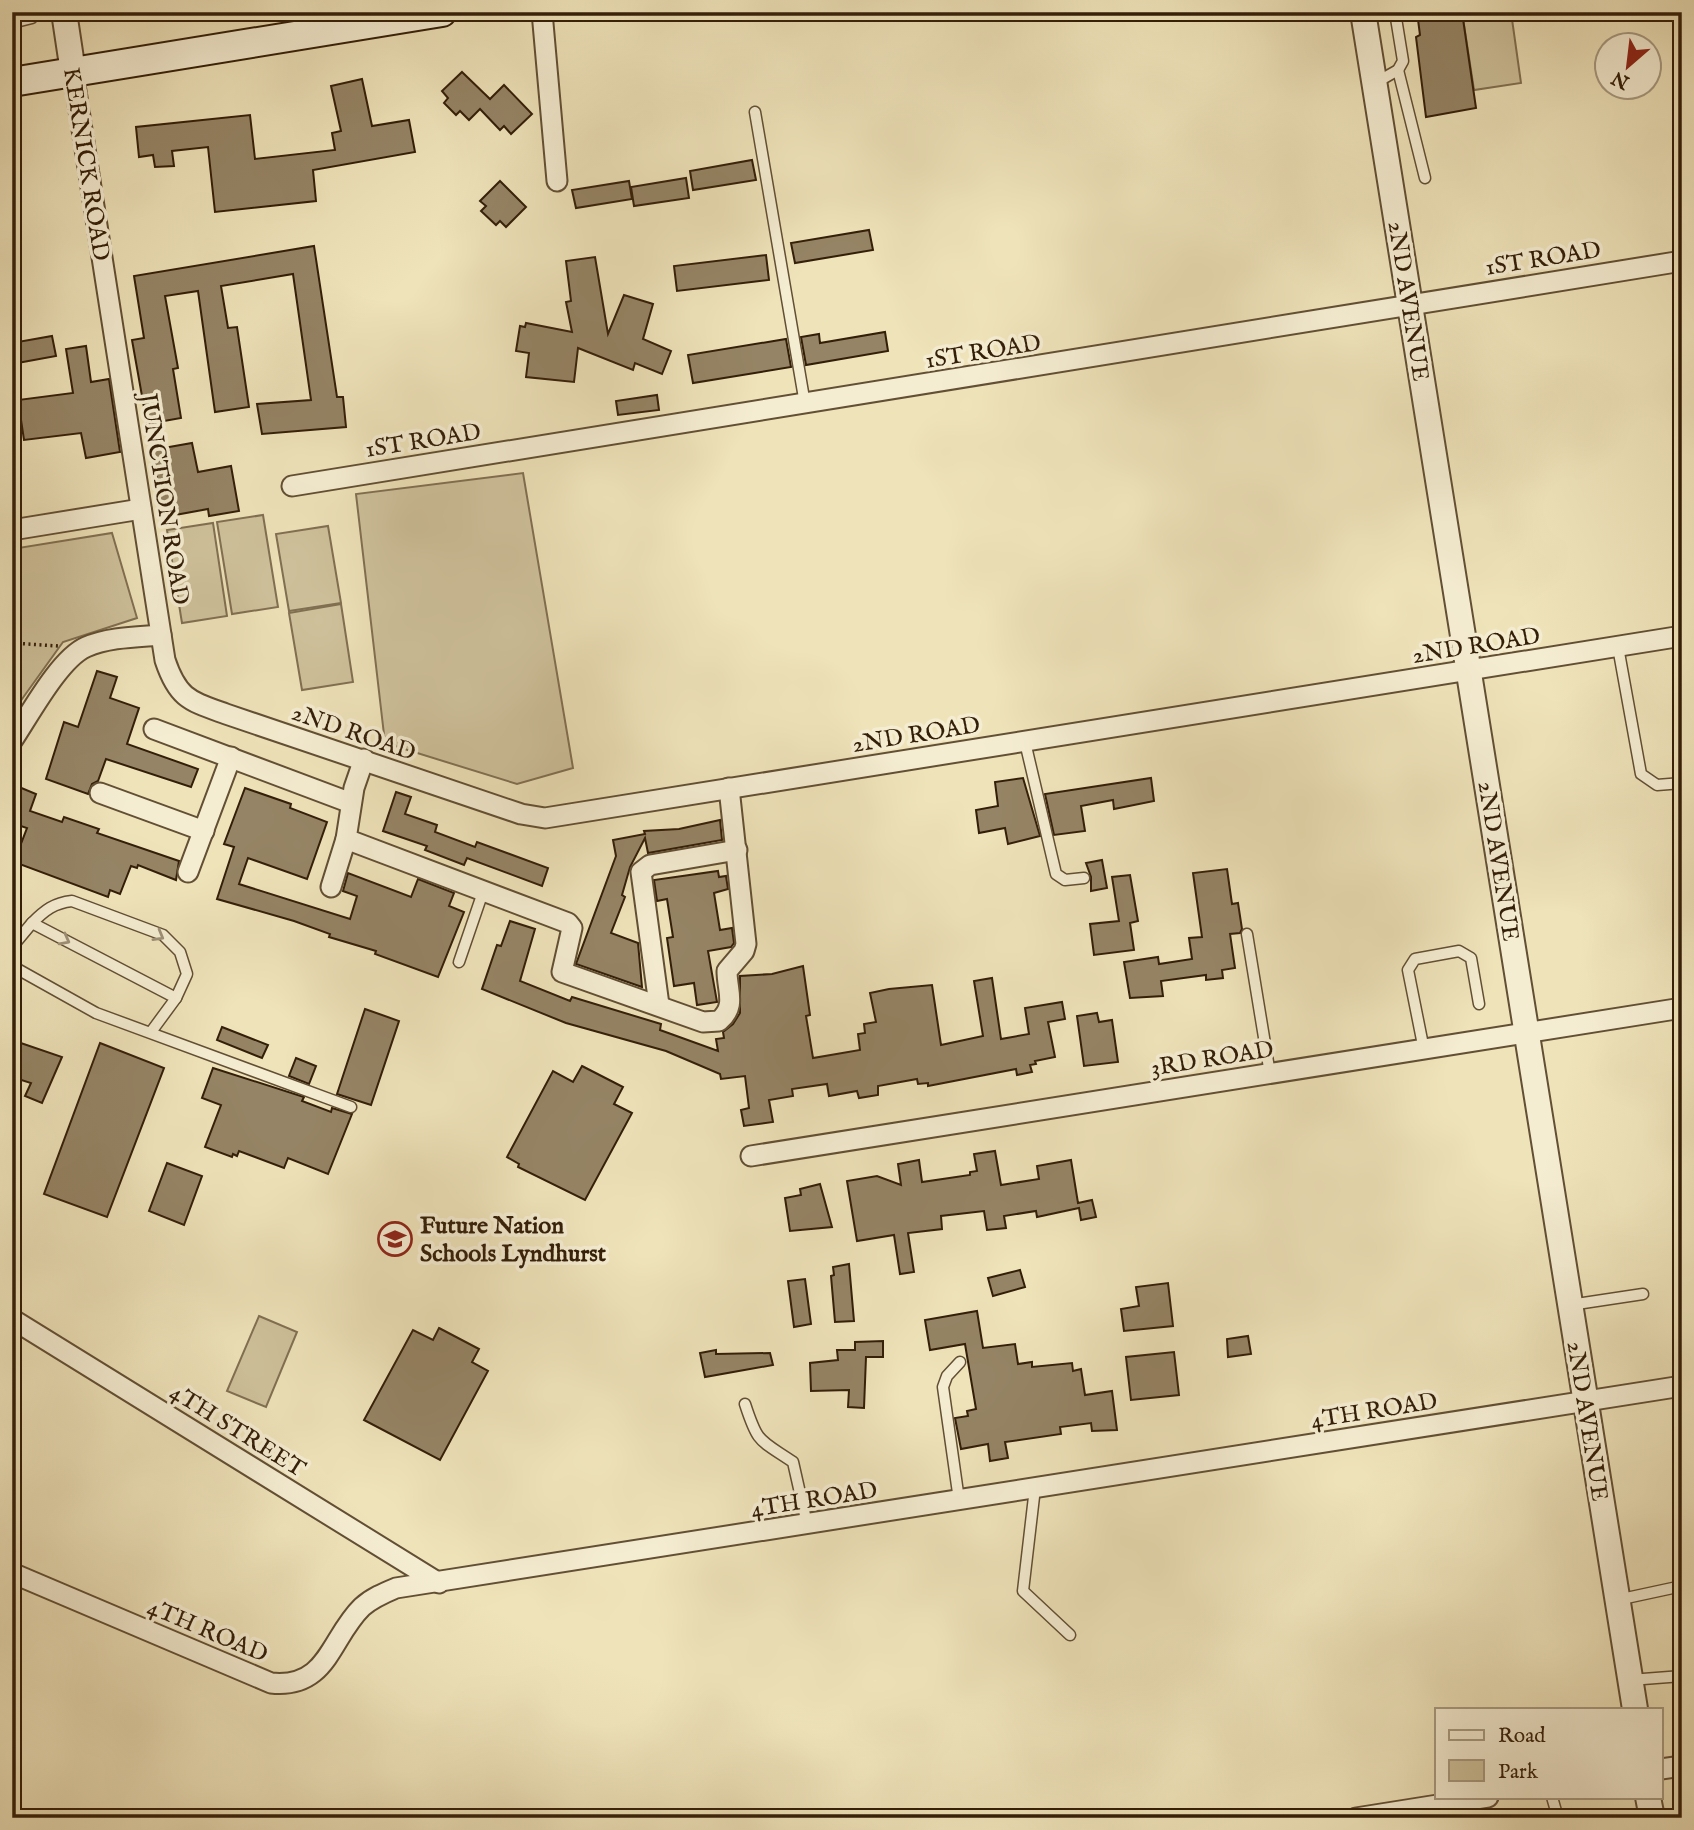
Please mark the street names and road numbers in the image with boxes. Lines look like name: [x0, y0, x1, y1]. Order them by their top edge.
street label: KERNICK ROAD: [55, 65, 116, 263]
street label: 2ND AVENUE: [1380, 219, 1435, 384]
street label: 1ST ROAD: [1483, 235, 1603, 284]
street label: 1ST ROAD: [923, 328, 1043, 377]
street label: JUNCTION ROAD: [131, 388, 196, 607]
street label: 1ST ROAD: [363, 417, 483, 466]
street label: 2ND ROAD: [1410, 621, 1542, 672]
street label: 2ND ROAD: [287, 698, 420, 769]
street label: 2ND ROAD: [850, 710, 982, 761]
street label: 2ND AVENUE: [1470, 779, 1525, 944]
street label: 3RD ROAD: [1148, 1034, 1276, 1085]
street label: 2ND AVENUE: [1559, 1339, 1614, 1504]
street label: 4TH STREET: [164, 1377, 311, 1485]
street label: 4TH ROAD: [1309, 1386, 1440, 1437]
street label: 4TH ROAD: [749, 1475, 880, 1526]
street label: 4TH ROAD: [143, 1592, 272, 1671]

